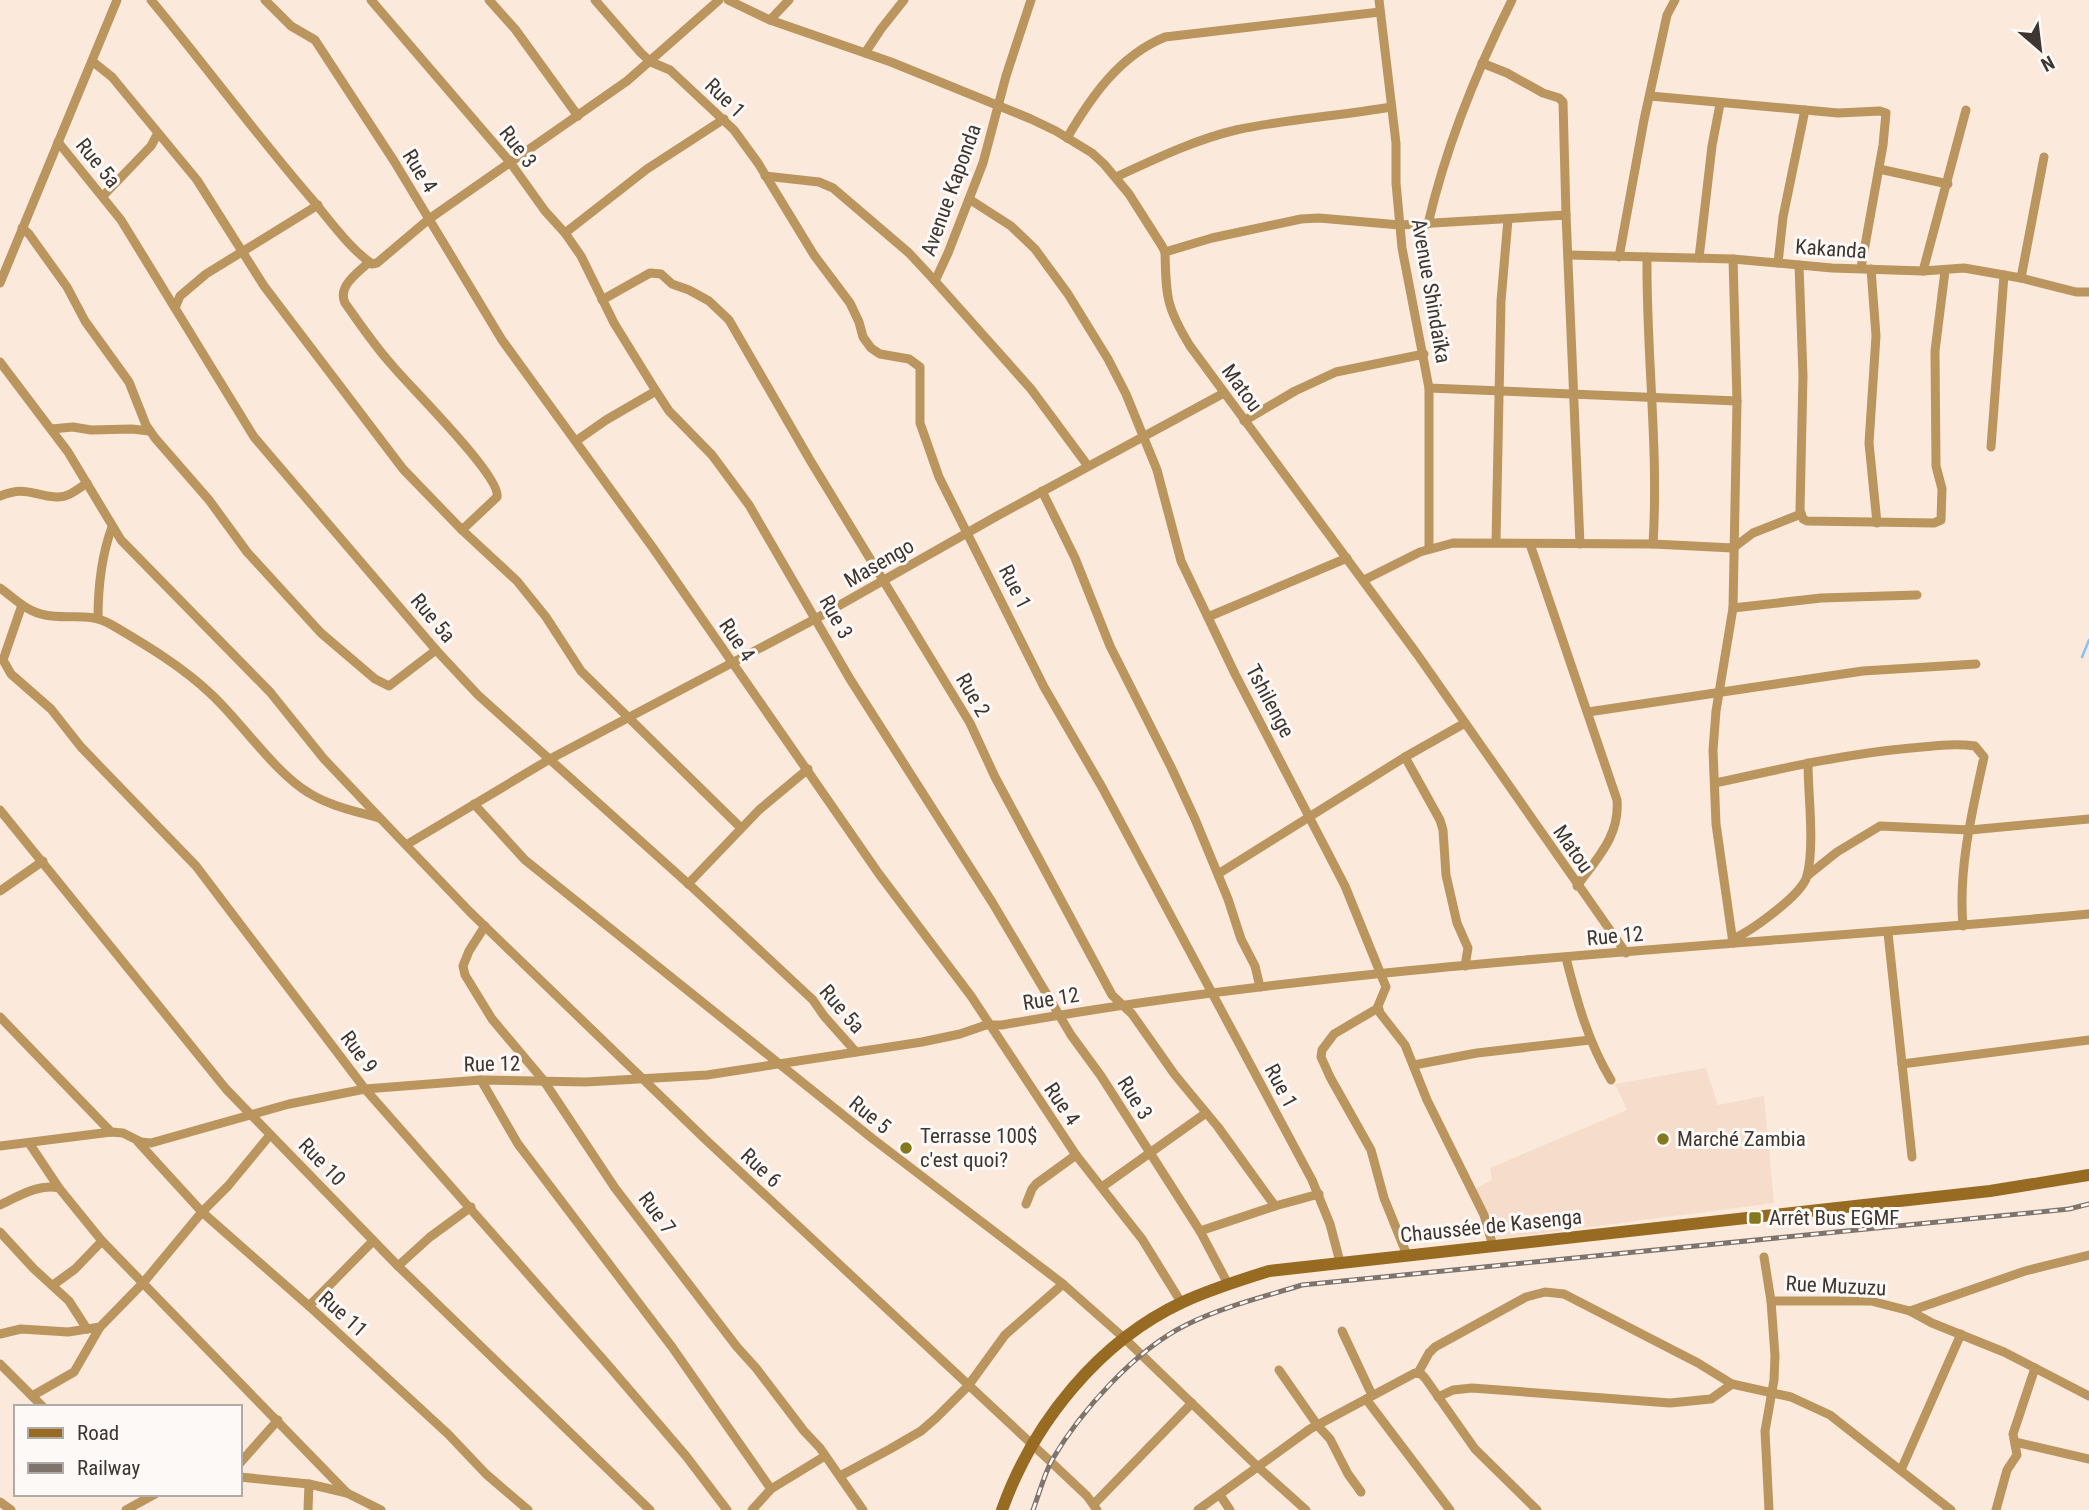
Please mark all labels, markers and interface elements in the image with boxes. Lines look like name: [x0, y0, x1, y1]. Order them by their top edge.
north arrow: [2005, 14, 2075, 84]
text: N: [2037, 51, 2058, 76]
street label: Rue 1: [700, 73, 750, 123]
street label: Rue 3: [494, 121, 542, 173]
street label: Avenue Kaponda: [916, 121, 986, 259]
street label: Rue 5a: [71, 134, 125, 192]
street label: Rue 4: [398, 145, 442, 197]
street label: Avenue Shindaïka: [1406, 217, 1456, 365]
street label: Kakanda: [1794, 235, 1868, 263]
street label: Matou: [1217, 360, 1267, 416]
street label: Masengo: [840, 534, 918, 592]
street label: Rue 1: [994, 561, 1036, 613]
street label: Rue 5a: [406, 589, 460, 647]
street label: Rue 3: [814, 591, 858, 643]
street label: Rue 4: [714, 614, 760, 666]
street label: Tshilenge: [1241, 660, 1299, 742]
street label: Rue 2: [951, 669, 995, 721]
street label: Matou: [1548, 821, 1598, 877]
street label: Rue 12: [1586, 922, 1644, 950]
street label: Rue 5a: [814, 980, 870, 1038]
street label: Rue 12: [1021, 983, 1081, 1015]
street label: Rue 9: [335, 1026, 383, 1078]
street label: Rue 12: [463, 1052, 521, 1076]
street label: Rue 1: [1260, 1060, 1302, 1112]
street label: Rue 3: [1113, 1072, 1157, 1124]
street label: Rue 4: [1039, 1078, 1085, 1130]
street label: Rue 5: [844, 1091, 896, 1139]
place label: Terrasse 100$ c'est quoi?: [920, 1124, 1038, 1172]
place label: Marché Zambia: [1677, 1127, 1806, 1151]
marker: Marché Zambia: [1655, 1131, 1671, 1147]
street label: Rue 10: [294, 1133, 350, 1191]
marker: Terrasse 100$ c'est quoi?: [898, 1140, 914, 1156]
street label: Rue 6: [736, 1143, 786, 1193]
street label: Rue 7: [633, 1187, 681, 1239]
street label: Chaussée de Kasenga: [1399, 1205, 1583, 1247]
place label: Arrêt Bus EGMF: [1769, 1206, 1899, 1230]
marker: Arrêt Bus EGMF: [1747, 1210, 1763, 1226]
street label: Rue Muzuzu: [1785, 1271, 1887, 1301]
street label: Rue 11: [314, 1286, 372, 1342]
legend: [14, 1405, 242, 1496]
text: Road: [77, 1421, 119, 1445]
text: Railway: [77, 1456, 140, 1480]

